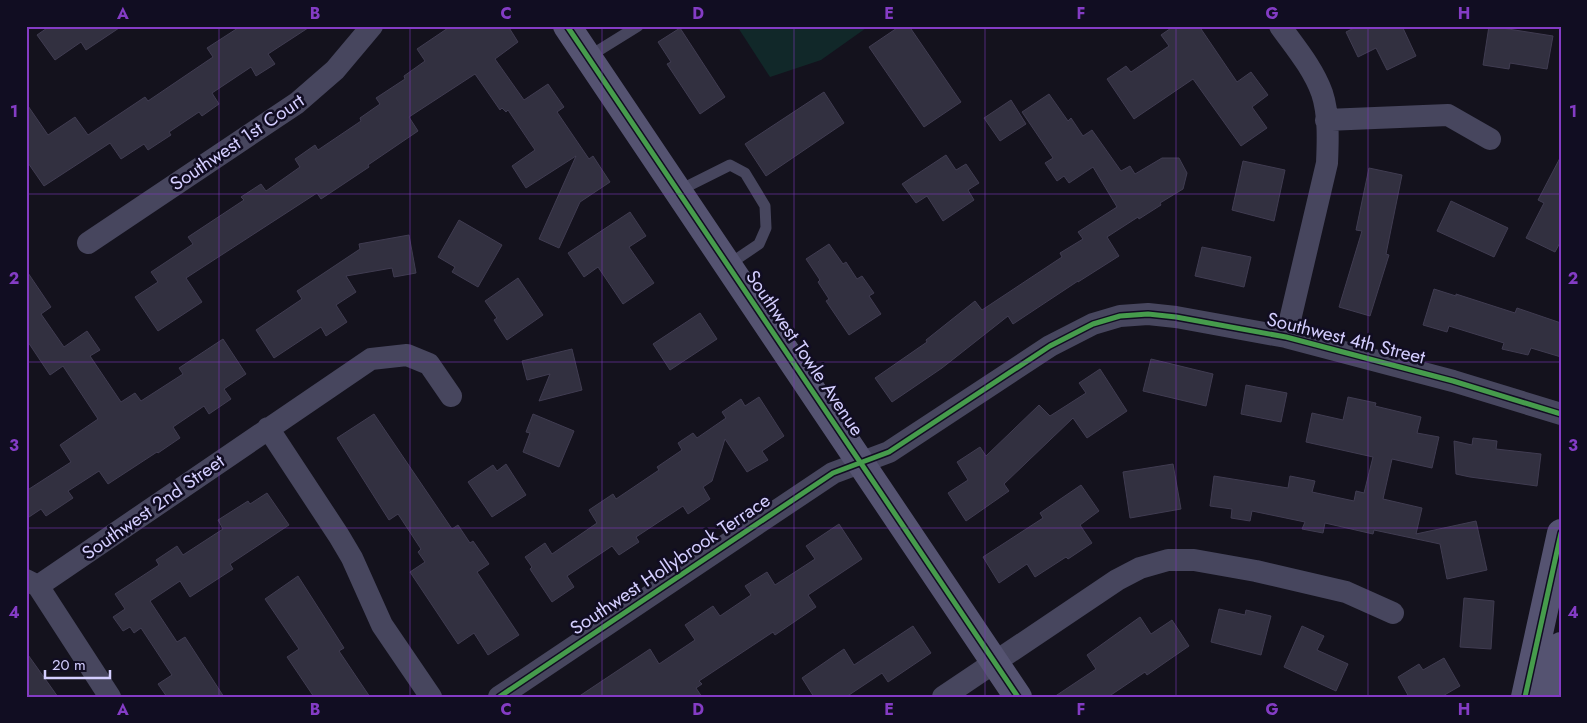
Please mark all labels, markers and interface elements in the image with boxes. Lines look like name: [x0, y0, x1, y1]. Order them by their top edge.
text: A: [116, 2, 129, 25]
text: B: [310, 2, 320, 25]
text: C: [500, 2, 512, 25]
text: D: [692, 2, 704, 25]
text: E: [884, 2, 894, 25]
text: F: [1077, 2, 1085, 25]
text: G: [1265, 2, 1279, 25]
text: H: [1458, 2, 1470, 25]
street label: Southwest 1st Court: [165, 87, 310, 197]
text: 1: [10, 100, 18, 123]
text: 1: [1569, 100, 1577, 123]
street label: Southwest Towle Avenue: [739, 265, 871, 441]
text: 2: [9, 267, 19, 290]
text: 2: [1568, 267, 1578, 290]
street label: Southwest 4th Street: [1264, 305, 1428, 371]
text: 3: [9, 434, 19, 457]
text: 3: [1568, 434, 1578, 457]
street label: Southwest 2nd Street: [76, 447, 230, 566]
street label: Southwest Hollybrook Terrace: [565, 487, 776, 641]
text: 4: [8, 601, 20, 624]
text: 4: [1567, 601, 1579, 624]
scale bar: [45, 648, 110, 680]
text: 20 m: [52, 654, 86, 676]
text: A: [116, 698, 129, 721]
text: B: [310, 698, 320, 721]
text: C: [500, 698, 512, 721]
text: D: [692, 698, 704, 721]
text: E: [884, 698, 894, 721]
text: F: [1077, 698, 1085, 721]
text: G: [1265, 698, 1279, 721]
text: H: [1458, 698, 1470, 721]

